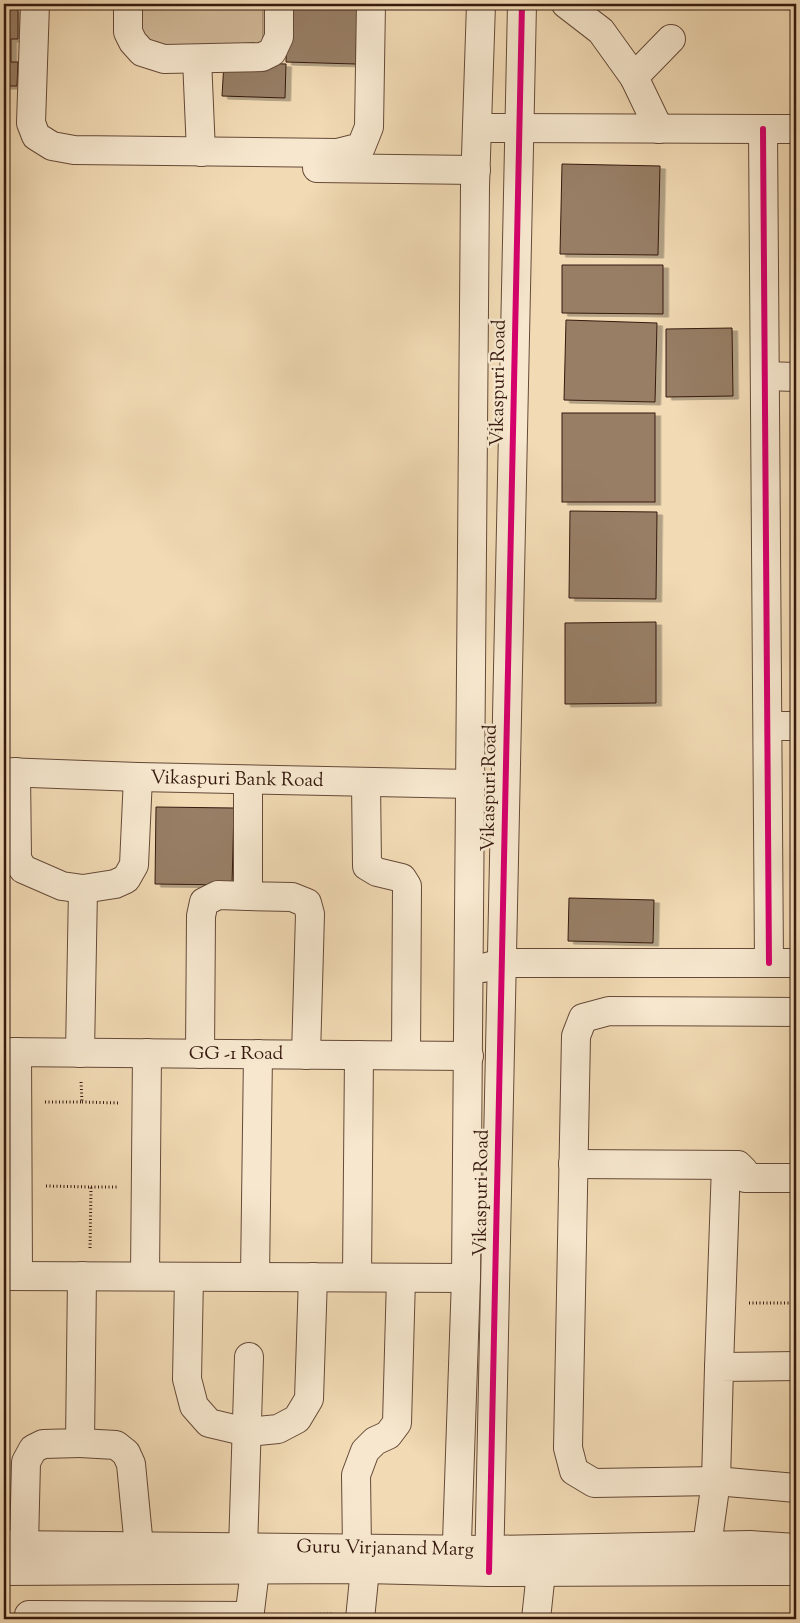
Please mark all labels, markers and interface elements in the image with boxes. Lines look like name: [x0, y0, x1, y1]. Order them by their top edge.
street label: Vikaspuri Road: [484, 319, 514, 447]
street label: Vikaspuri Road: [475, 724, 505, 852]
street label: Vikaspuri Bank Road: [150, 765, 324, 795]
street label: GG -1 Road: [189, 1041, 284, 1068]
street label: Vikaspuri Road: [467, 1129, 497, 1257]
street label: Guru Virjanand Marg: [296, 1534, 474, 1564]

